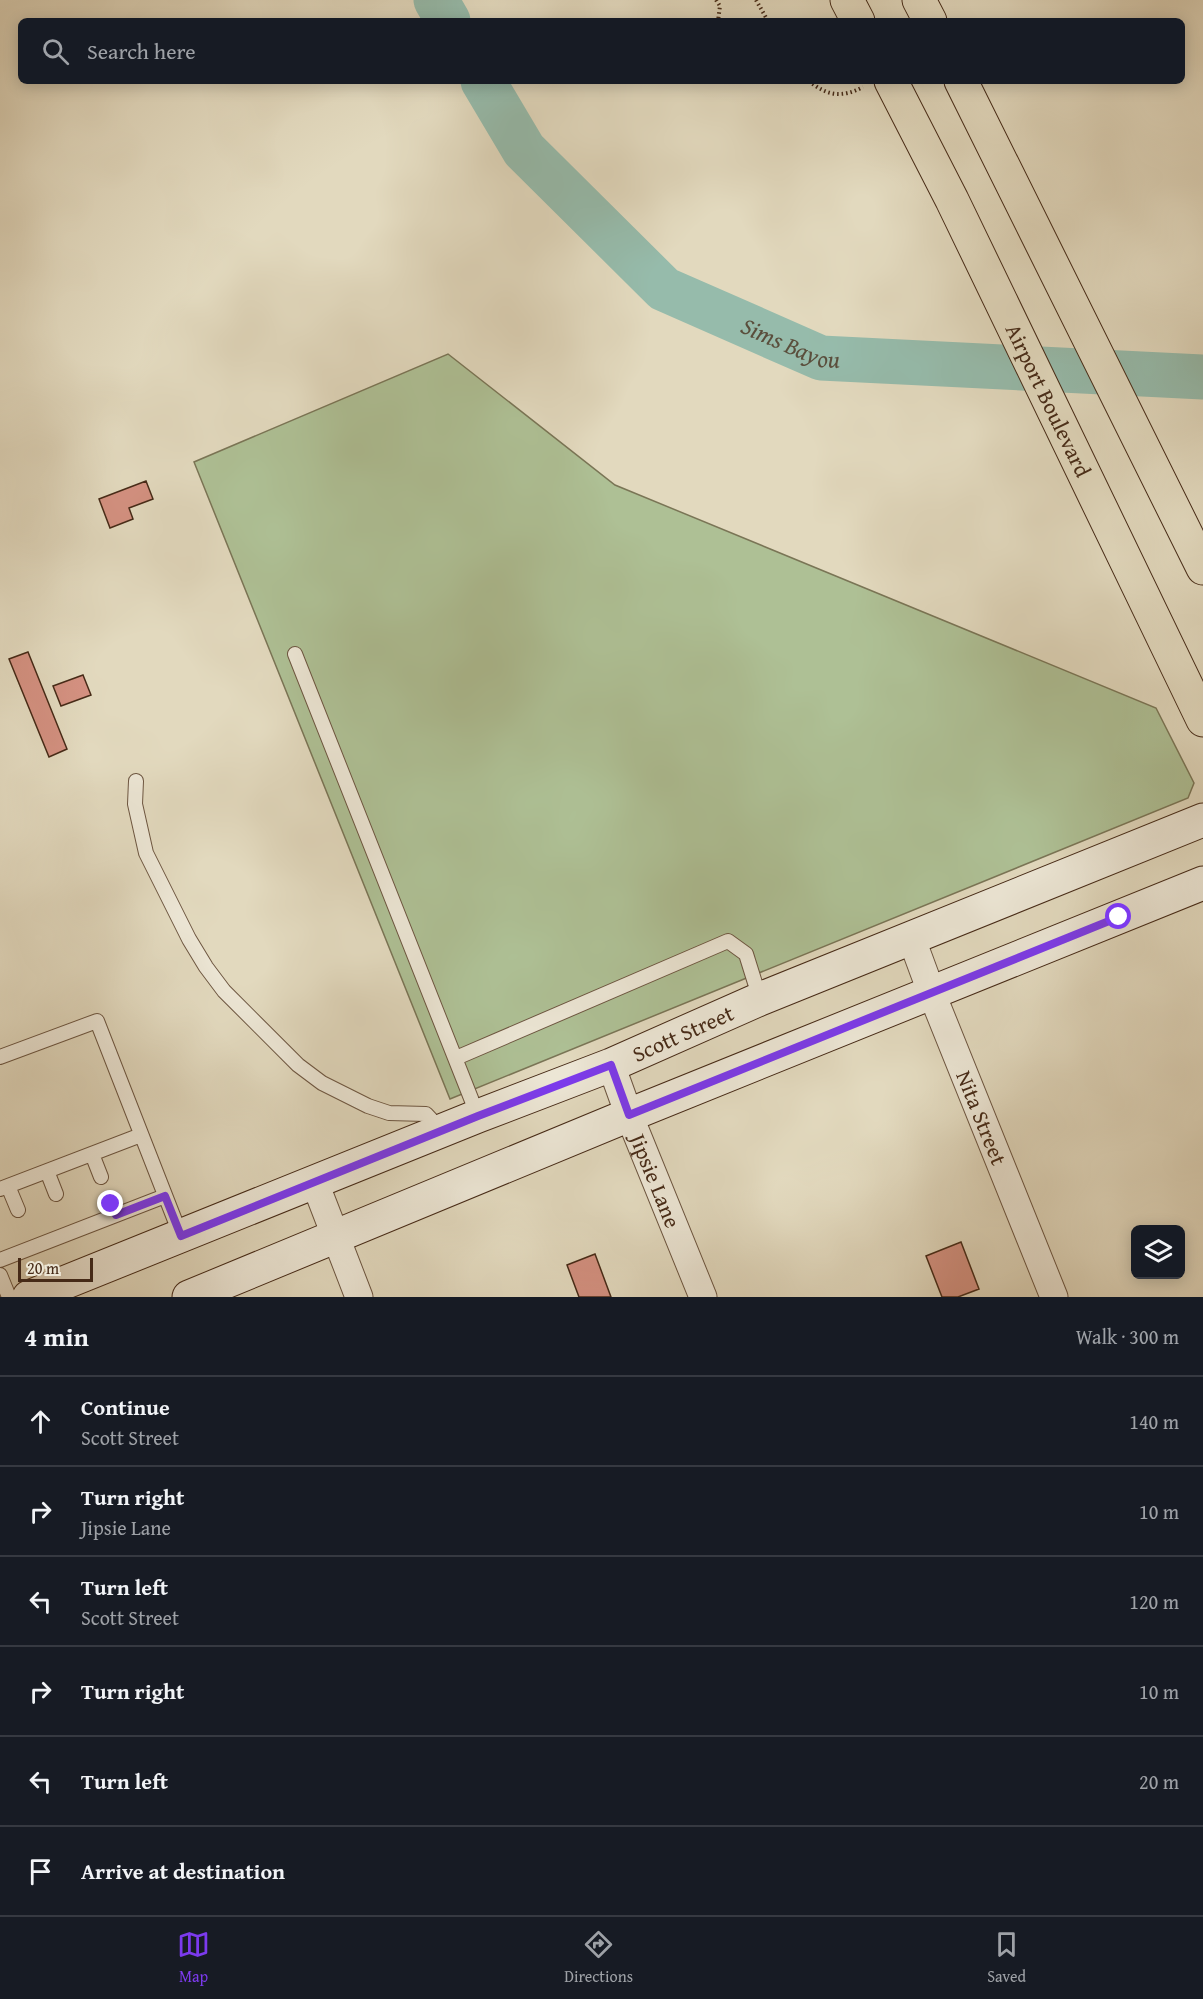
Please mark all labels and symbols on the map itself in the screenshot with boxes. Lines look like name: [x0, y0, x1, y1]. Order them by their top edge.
water label: Sims Bayou: [736, 308, 841, 376]
street label: Airport Boulevard: [998, 318, 1099, 483]
route start: [1105, 903, 1131, 929]
street label: Scott Street: [627, 997, 739, 1070]
street label: Nita Street: [948, 1066, 1015, 1170]
street label: Jipsie Lane: [621, 1126, 689, 1232]
route end: [97, 1190, 123, 1216]
scale bar: [18, 1255, 93, 1282]

